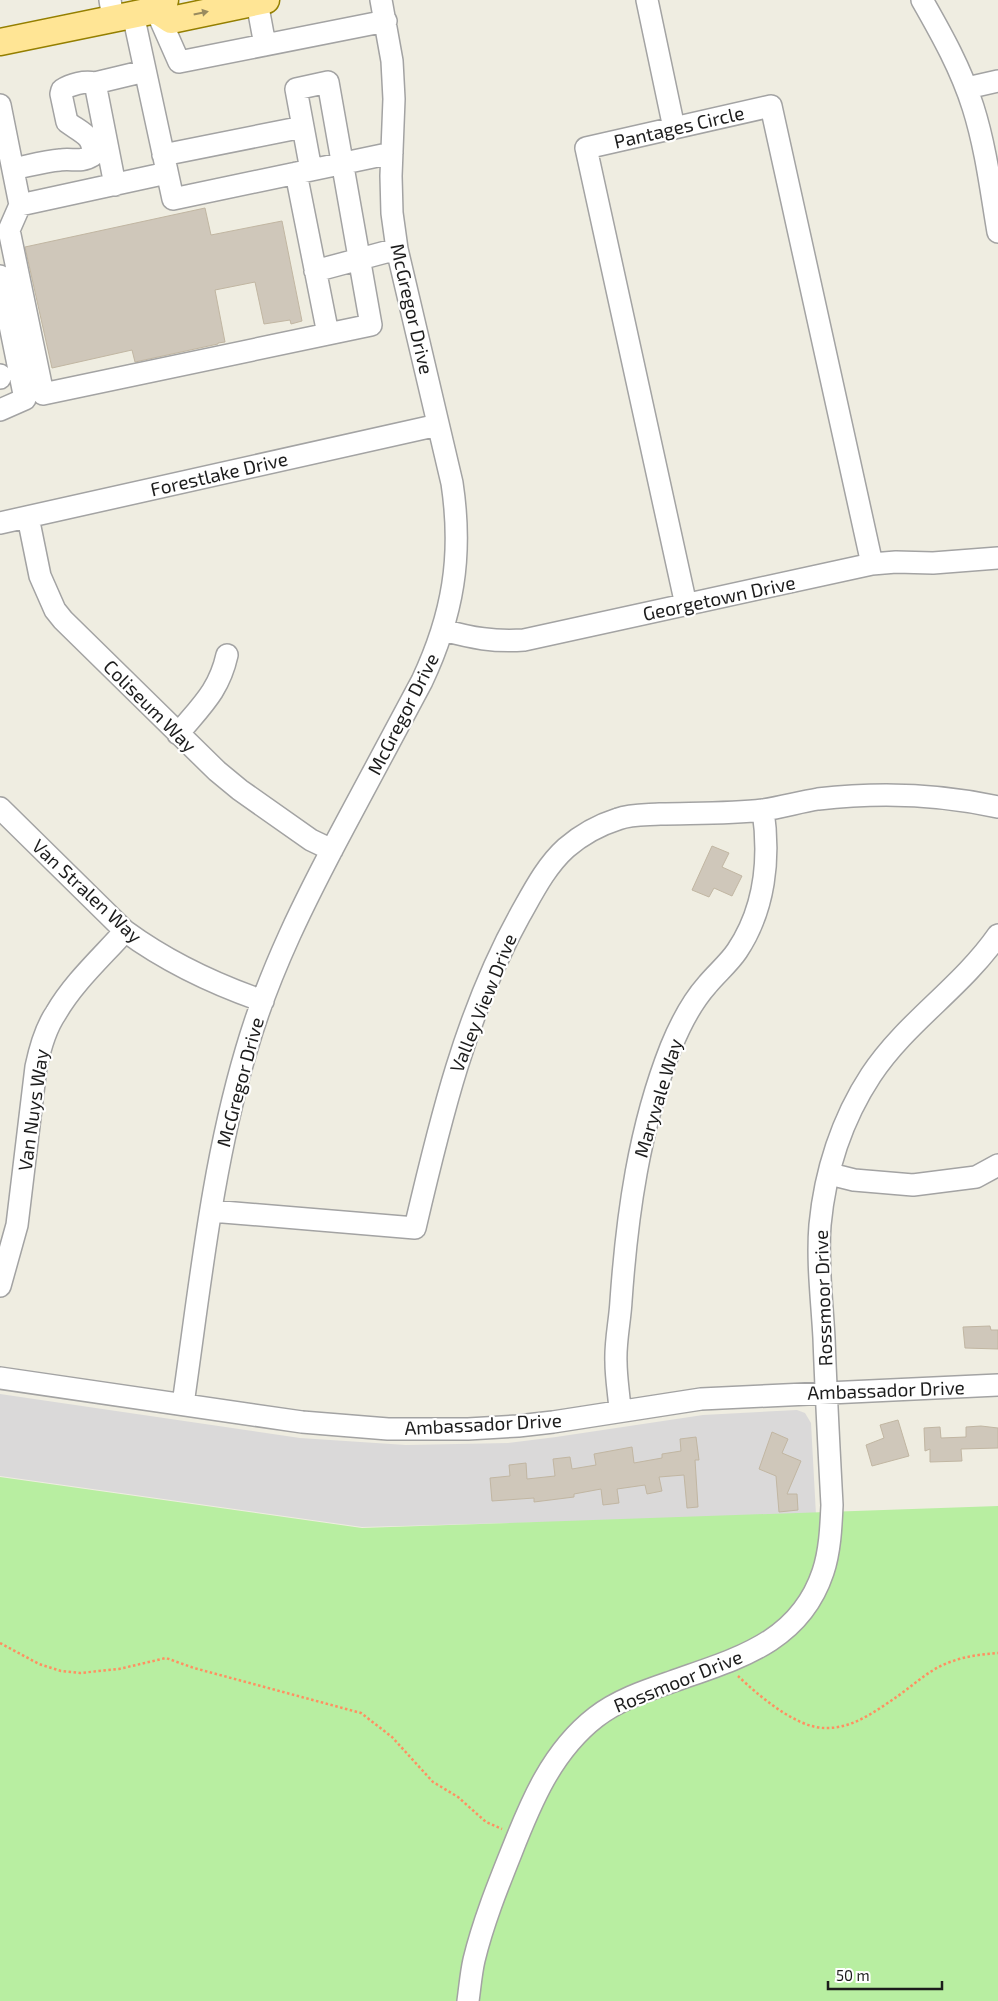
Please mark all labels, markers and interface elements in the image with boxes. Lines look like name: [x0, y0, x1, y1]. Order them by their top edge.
one-way arrow: [194, 9, 210, 17]
street label: Pantages Circle: [612, 100, 746, 153]
street label: McGregor Drive: [386, 241, 439, 376]
street label: Forestlake Drive: [148, 447, 290, 500]
street label: Georgetown Drive: [641, 570, 797, 625]
street label: McGregor Drive: [362, 649, 443, 778]
street label: Coliseum Way: [99, 655, 201, 757]
street label: Van Stralen Way: [28, 834, 147, 947]
street label: Valley View Drive: [444, 930, 521, 1075]
street label: McGregor Drive: [211, 1014, 268, 1149]
street label: Maryvale Way: [629, 1036, 687, 1160]
street label: Van Nuys Way: [13, 1047, 52, 1172]
street label: Rossmoor Drive: [809, 1229, 836, 1367]
street label: Ambassador Drive: [807, 1375, 965, 1404]
street label: Ambassador Drive: [404, 1408, 562, 1439]
street label: Rossmoor Drive: [610, 1644, 745, 1717]
scale bar: [828, 1958, 942, 1990]
text: 50 m: [836, 1966, 870, 1984]

